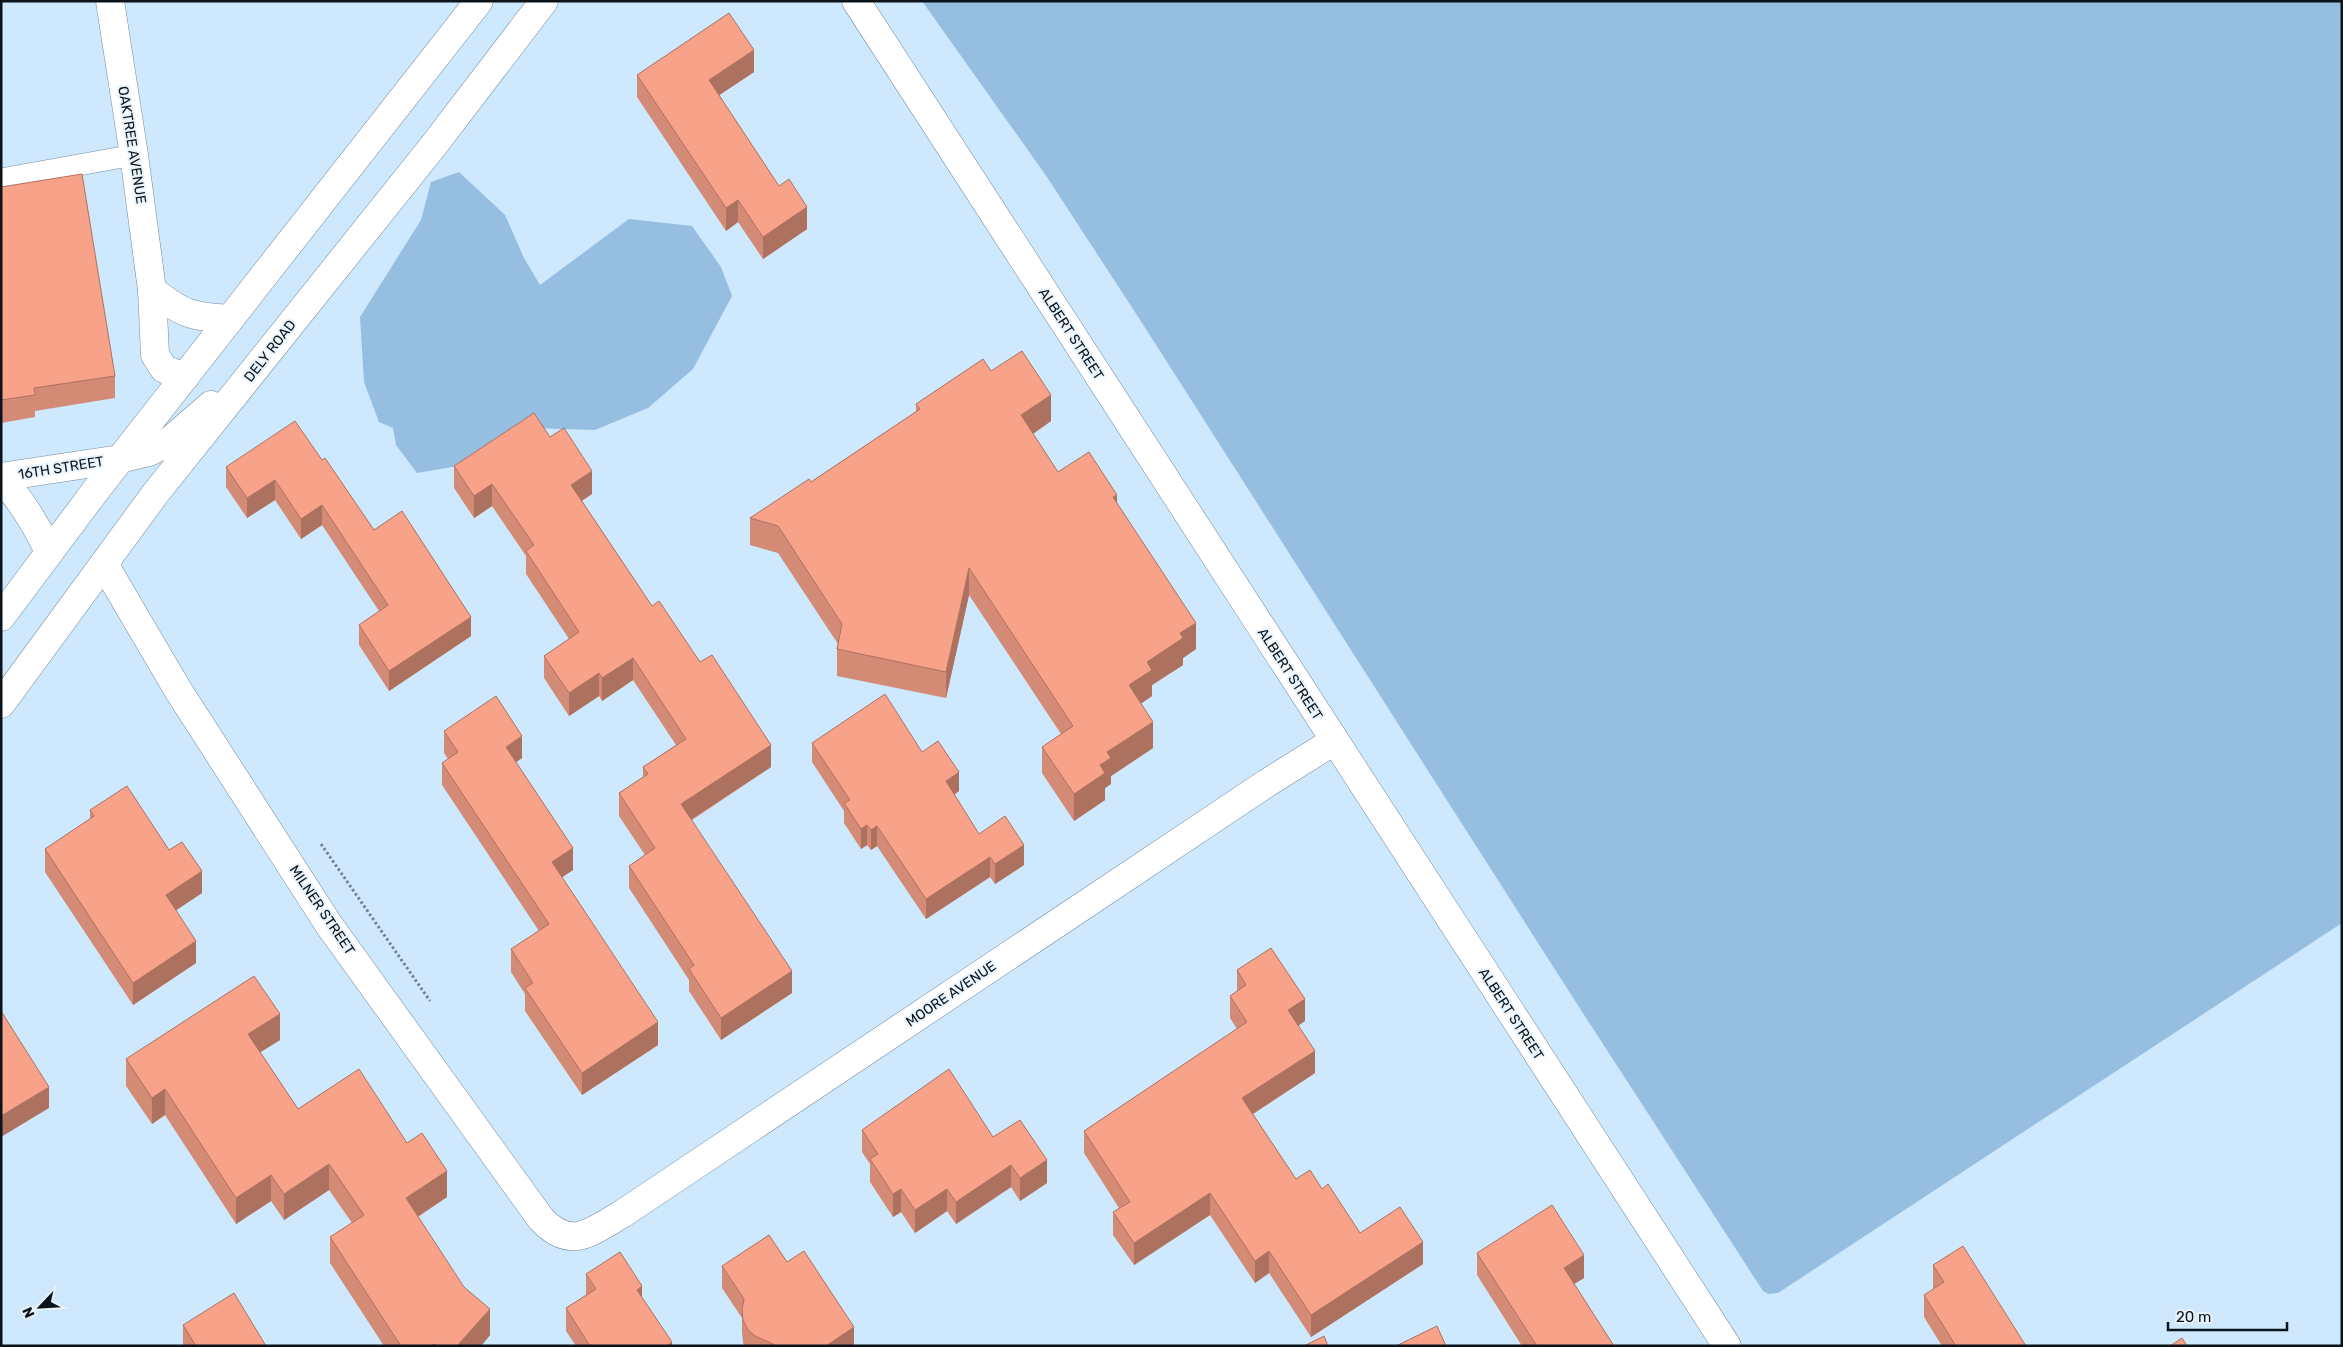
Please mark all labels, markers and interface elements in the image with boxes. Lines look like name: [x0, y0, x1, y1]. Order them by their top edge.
street label: OAKTREE AVENUE: [114, 85, 150, 205]
street label: ALBERT STREET: [1035, 285, 1107, 383]
street label: DELY ROAD: [240, 317, 300, 385]
street label: 16TH STREET: [17, 453, 105, 483]
street label: ALBERT STREET: [1254, 625, 1326, 723]
street label: MILNER STREET: [286, 862, 358, 958]
street label: MOORE AVENUE: [903, 958, 999, 1030]
street label: ALBERT STREET: [1475, 965, 1547, 1063]
north arrow: [15, 1282, 65, 1332]
scale bar: [2168, 1300, 2287, 1332]
text: N: [19, 1304, 39, 1320]
text: 20 m: [2176, 1308, 2211, 1326]

